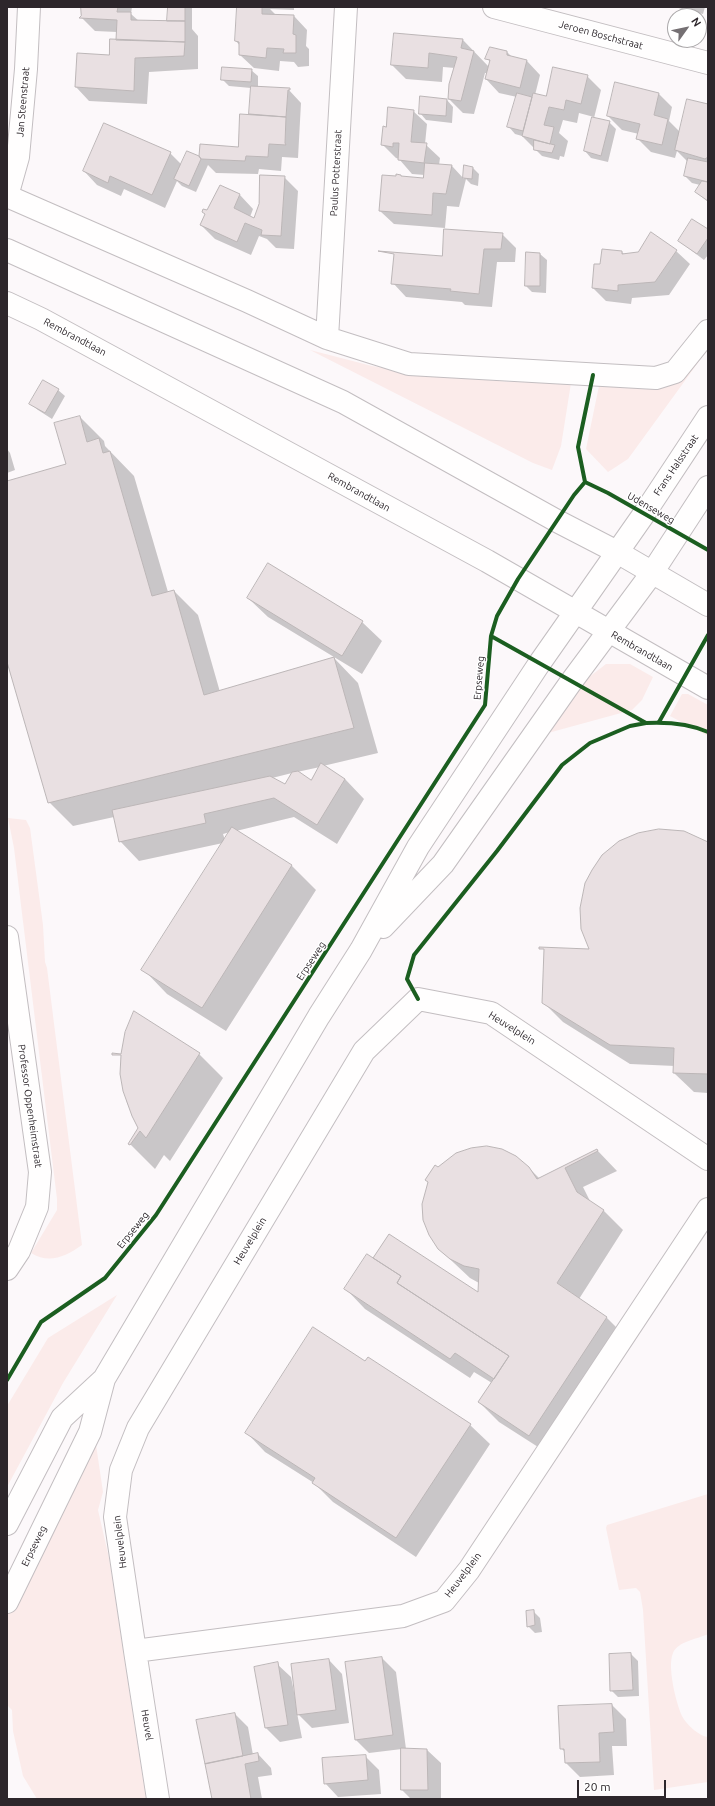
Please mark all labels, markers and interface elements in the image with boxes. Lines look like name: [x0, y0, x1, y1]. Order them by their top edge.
north arrow: [667, 8, 707, 48]
text: N: [689, 15, 703, 29]
street label: Jeroen Boschstraat: [558, 18, 644, 52]
street label: Jan Steenstraat: [14, 67, 32, 137]
street label: Paulus Potterstraat: [328, 129, 344, 217]
street label: Rembrandtlaan: [42, 315, 108, 359]
street label: Frans Halsstraat: [651, 432, 701, 498]
street label: Rembrandtlaan: [326, 470, 392, 514]
street label: Udenseweg: [625, 490, 677, 526]
street label: Rembrandtlaan: [609, 628, 675, 674]
street label: Erpseweg: [471, 655, 487, 701]
street label: Erpseweg: [294, 939, 328, 983]
street label: Heuvelplein: [486, 1009, 538, 1047]
street label: Professor Oppenheimstraat: [15, 1043, 45, 1169]
street label: Erpseweg: [114, 1209, 152, 1251]
street label: Heuvelplein: [231, 1215, 269, 1267]
street label: Heuvelplein: [111, 1515, 129, 1569]
street label: Erpseweg: [19, 1524, 49, 1568]
street label: Heuvelplein: [442, 1550, 484, 1600]
street label: Heuvel: [139, 1709, 155, 1741]
scale bar: [579, 1772, 668, 1798]
text: 20 m: [584, 1780, 611, 1793]

